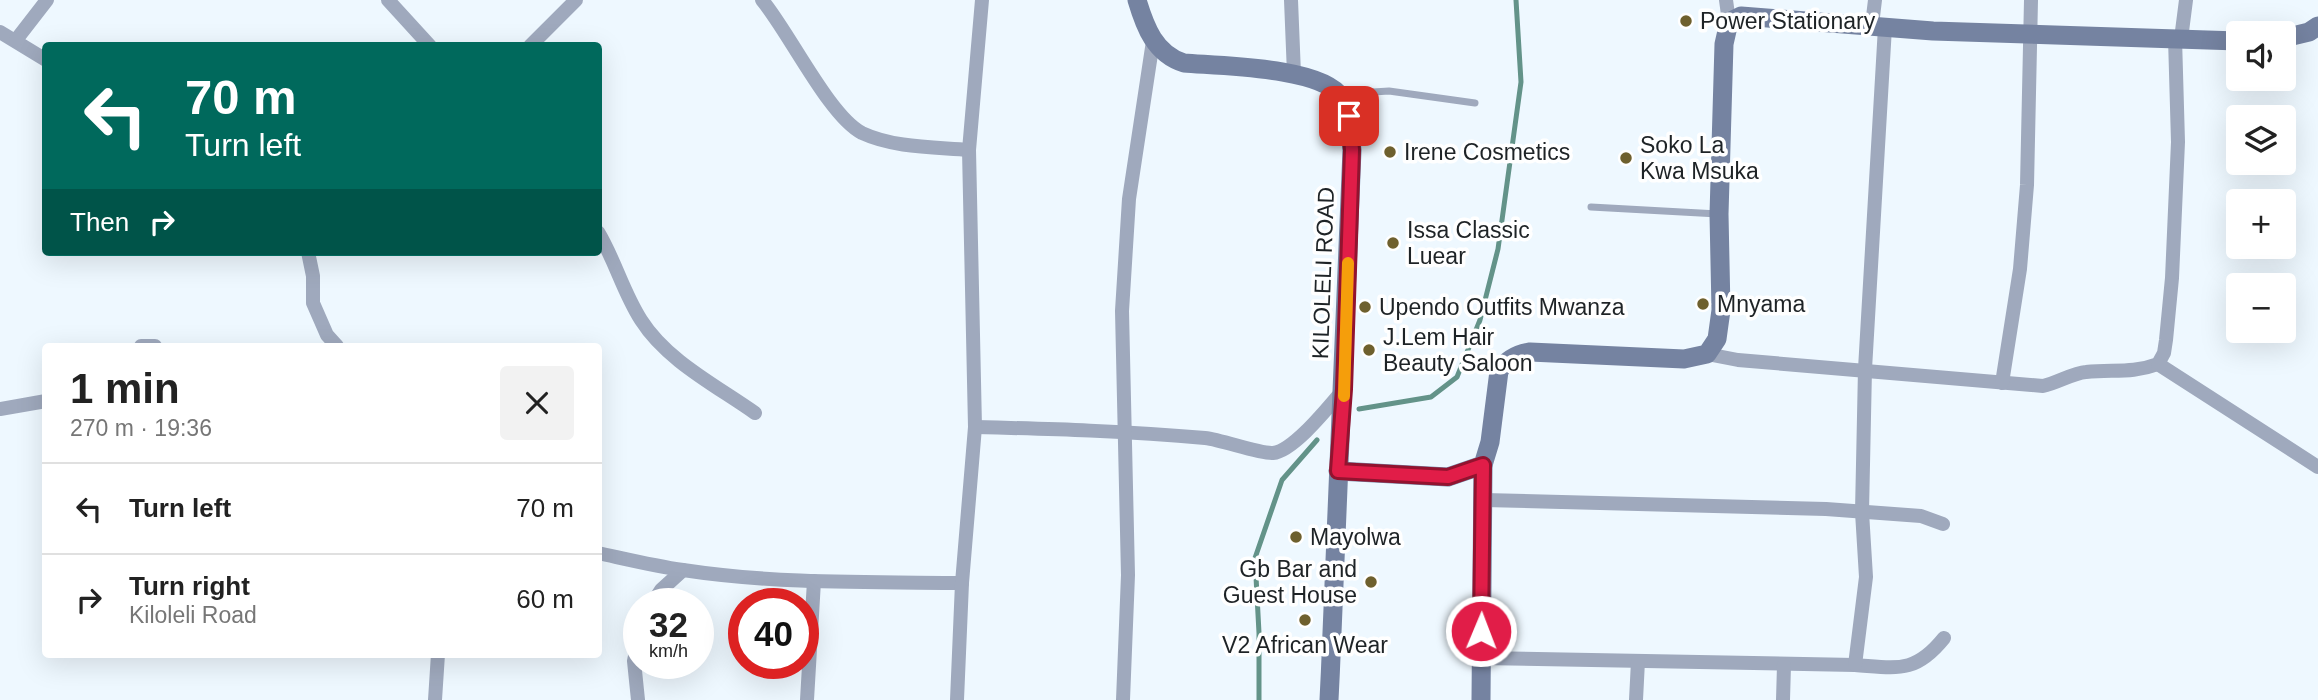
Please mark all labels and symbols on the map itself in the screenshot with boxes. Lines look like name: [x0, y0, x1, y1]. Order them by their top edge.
place label: Power Stationary: [1700, 8, 1876, 34]
marker: Power Stationary: [1678, 13, 1694, 29]
pin: [1319, 86, 1379, 146]
place label: Soko La Kwa Msuka: [1640, 132, 1759, 184]
place label: Irene Cosmetics: [1404, 139, 1570, 165]
marker: Irene Cosmetics: [1382, 144, 1398, 160]
marker: Soko La Kwa Msuka: [1618, 150, 1634, 166]
street label: KILOLELI ROAD: [1307, 186, 1339, 360]
place label: Issa Classic Luear: [1407, 217, 1530, 269]
marker: Issa Classic Luear: [1385, 235, 1401, 251]
place label: Mnyama: [1717, 291, 1805, 317]
place label: Upendo Outfits Mwanza: [1379, 294, 1625, 320]
marker: Mnyama: [1695, 296, 1711, 312]
marker: Upendo Outfits Mwanza: [1357, 299, 1373, 315]
place label: J.Lem Hair Beauty Saloon: [1383, 324, 1533, 376]
marker: J.Lem Hair Beauty Saloon: [1361, 342, 1377, 358]
place label: Mayolwa: [1310, 524, 1401, 550]
marker: Mayolwa: [1288, 529, 1304, 545]
place label: Gb Bar and Guest House: [1223, 556, 1357, 608]
marker: Gb Bar and Guest House: [1363, 574, 1379, 590]
speed limit sign: 40: [728, 588, 819, 679]
position arrow: [1444, 594, 1518, 668]
marker: V2 African Wear: [1297, 612, 1313, 628]
place label: V2 African Wear: [1222, 632, 1388, 658]

